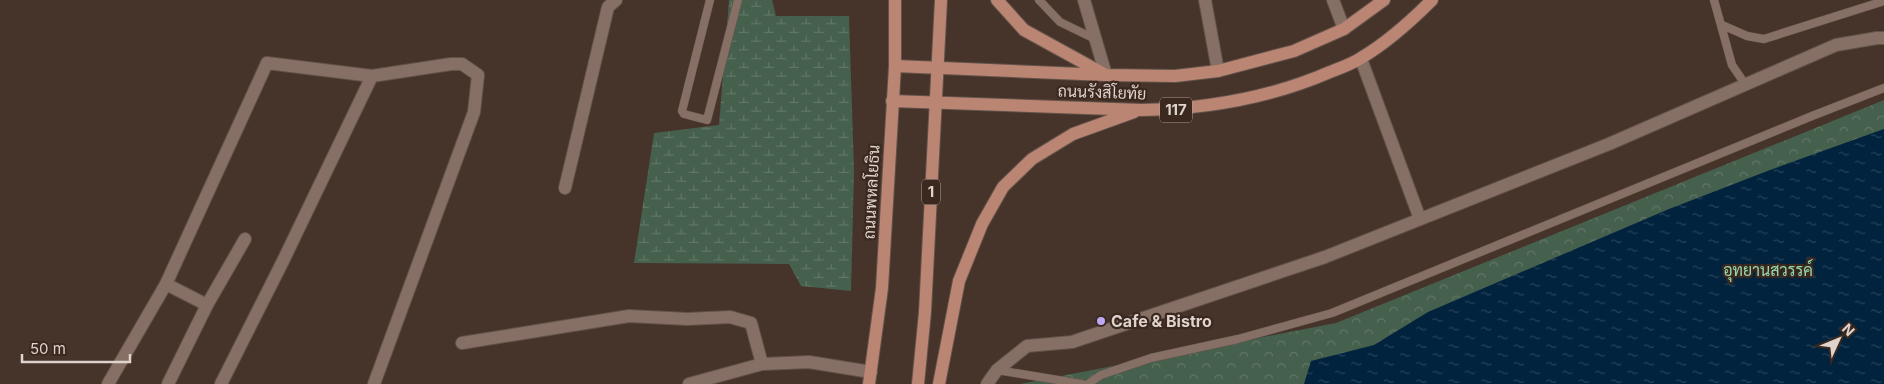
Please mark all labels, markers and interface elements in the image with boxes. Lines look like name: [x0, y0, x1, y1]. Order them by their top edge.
street label: ถนนรังสิโยทัย: [1057, 79, 1147, 104]
road number: 117: [1160, 98, 1192, 122]
street label: ถนนพหลโยธิน: [858, 144, 883, 240]
road number: 1: [922, 180, 940, 204]
park label: อุทยานสวรรค์: [1723, 258, 1813, 282]
place label: Cafe & Bistro: [1111, 311, 1212, 331]
north arrow: [1814, 314, 1864, 364]
marker: Cafe & Bistro: [1095, 315, 1107, 327]
text: N: [1839, 320, 1859, 339]
scale bar: [22, 332, 130, 364]
text: 50 m: [30, 339, 66, 358]

